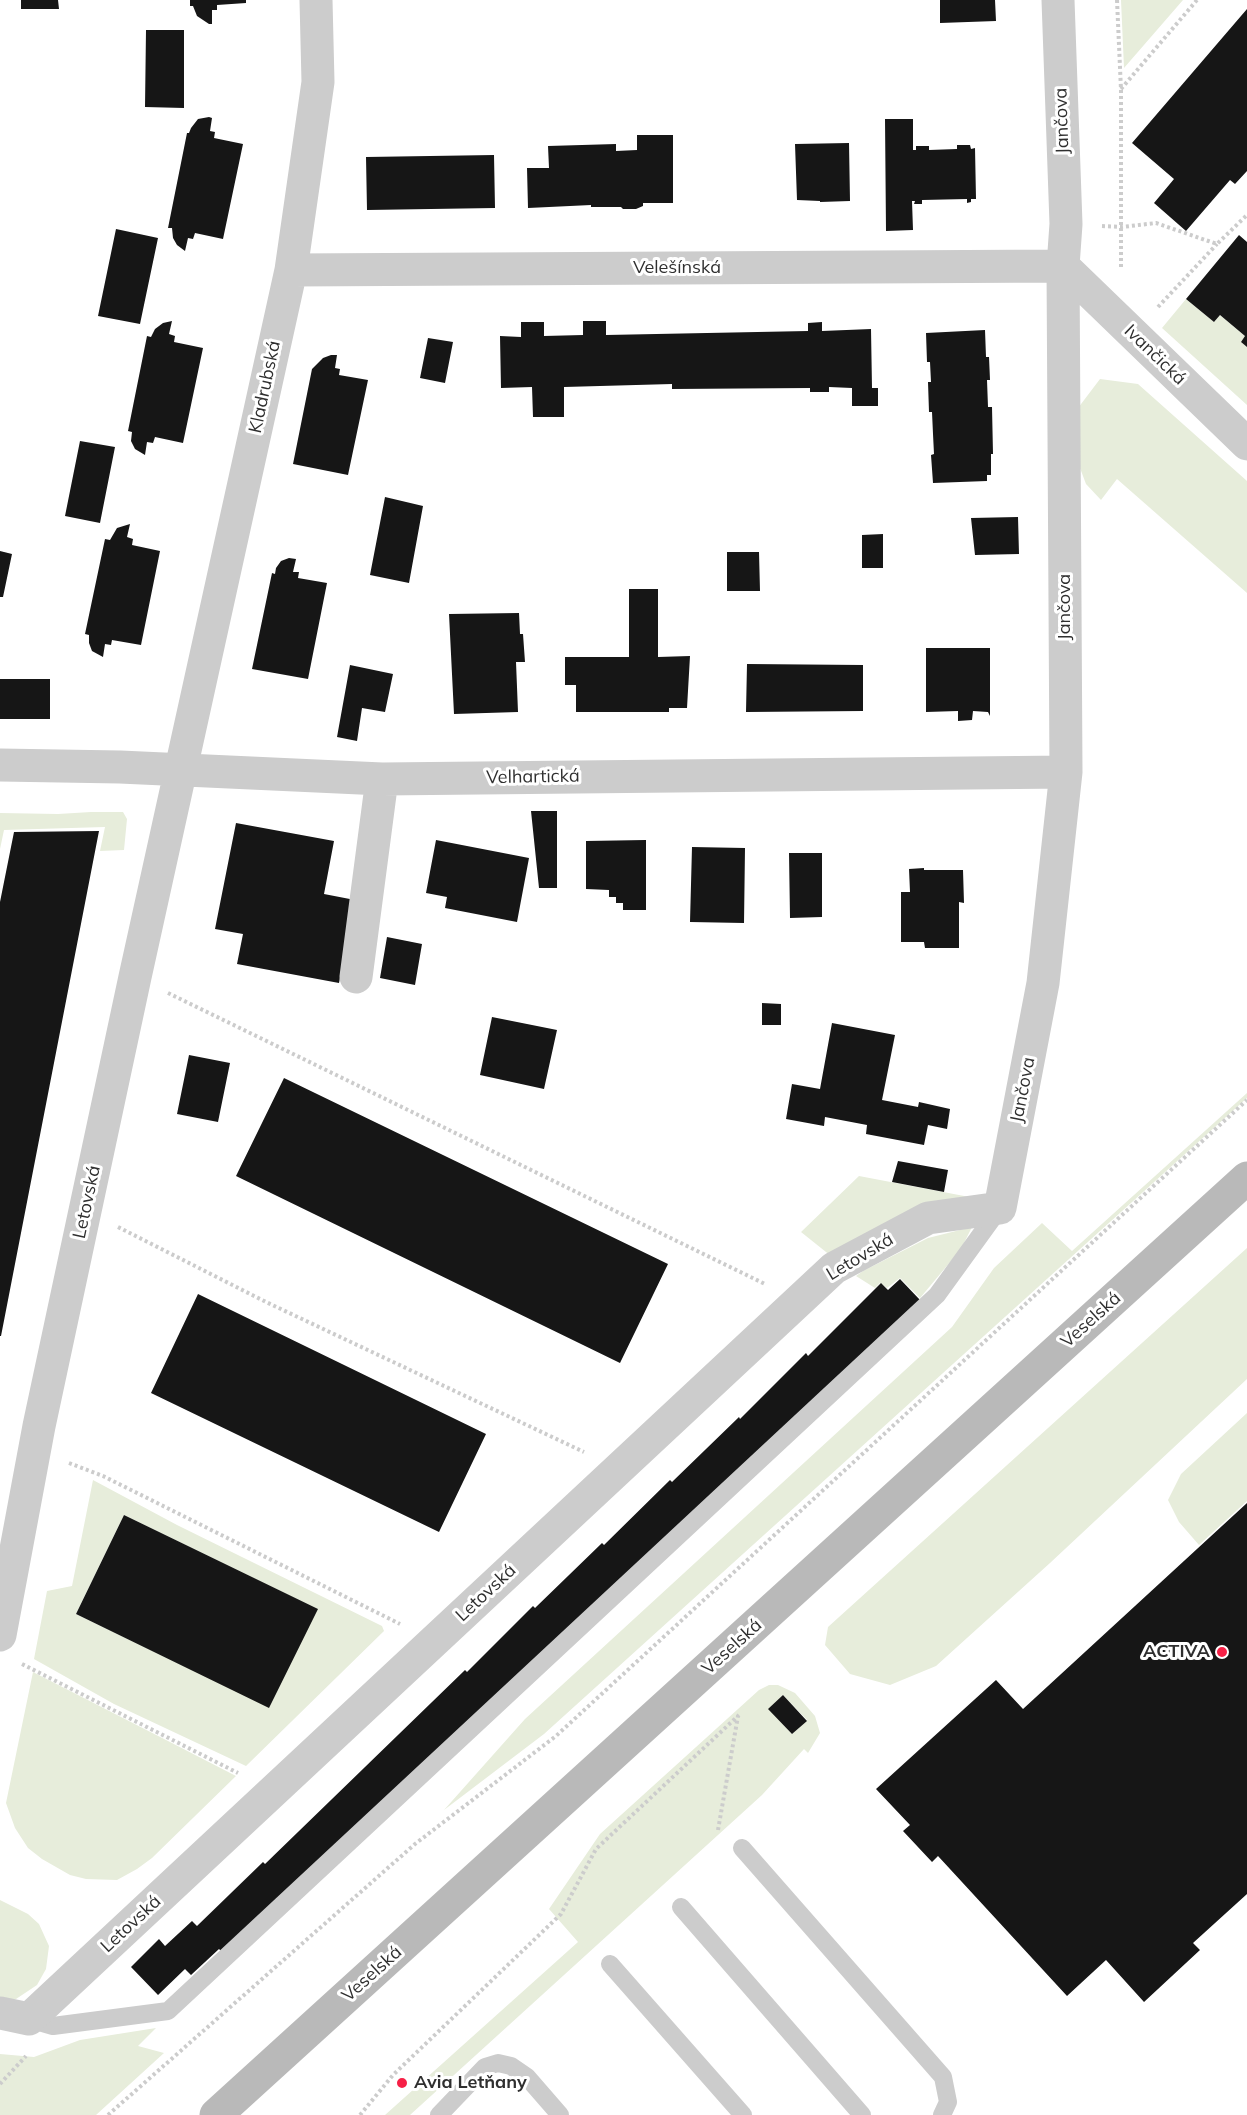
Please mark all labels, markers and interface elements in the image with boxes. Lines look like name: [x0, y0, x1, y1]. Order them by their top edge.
street label: Jančova: [1050, 87, 1074, 155]
street label: Velešínská: [633, 257, 721, 279]
street label: Ivančická: [1120, 320, 1190, 390]
street label: Kladrubská: [245, 339, 285, 435]
street label: Jančova: [1054, 574, 1076, 640]
street label: Velhartická: [486, 765, 580, 789]
street label: Jančova: [1006, 1055, 1040, 1125]
street label: Letovská: [69, 1163, 105, 1241]
street label: Letovská: [823, 1229, 897, 1285]
street label: Veselská: [1057, 1287, 1125, 1353]
street label: Letovská: [451, 1560, 521, 1626]
street label: Veselská: [698, 1614, 766, 1680]
place label: ACTIVA: [1143, 1641, 1210, 1663]
marker: ACTIVA: [1215, 1645, 1229, 1659]
street label: Letovská: [96, 1891, 166, 1957]
street label: Veselská: [338, 1941, 406, 2007]
place label: Avia Letňany: [414, 2072, 527, 2094]
marker: Avia Letňany: [395, 2076, 409, 2090]

